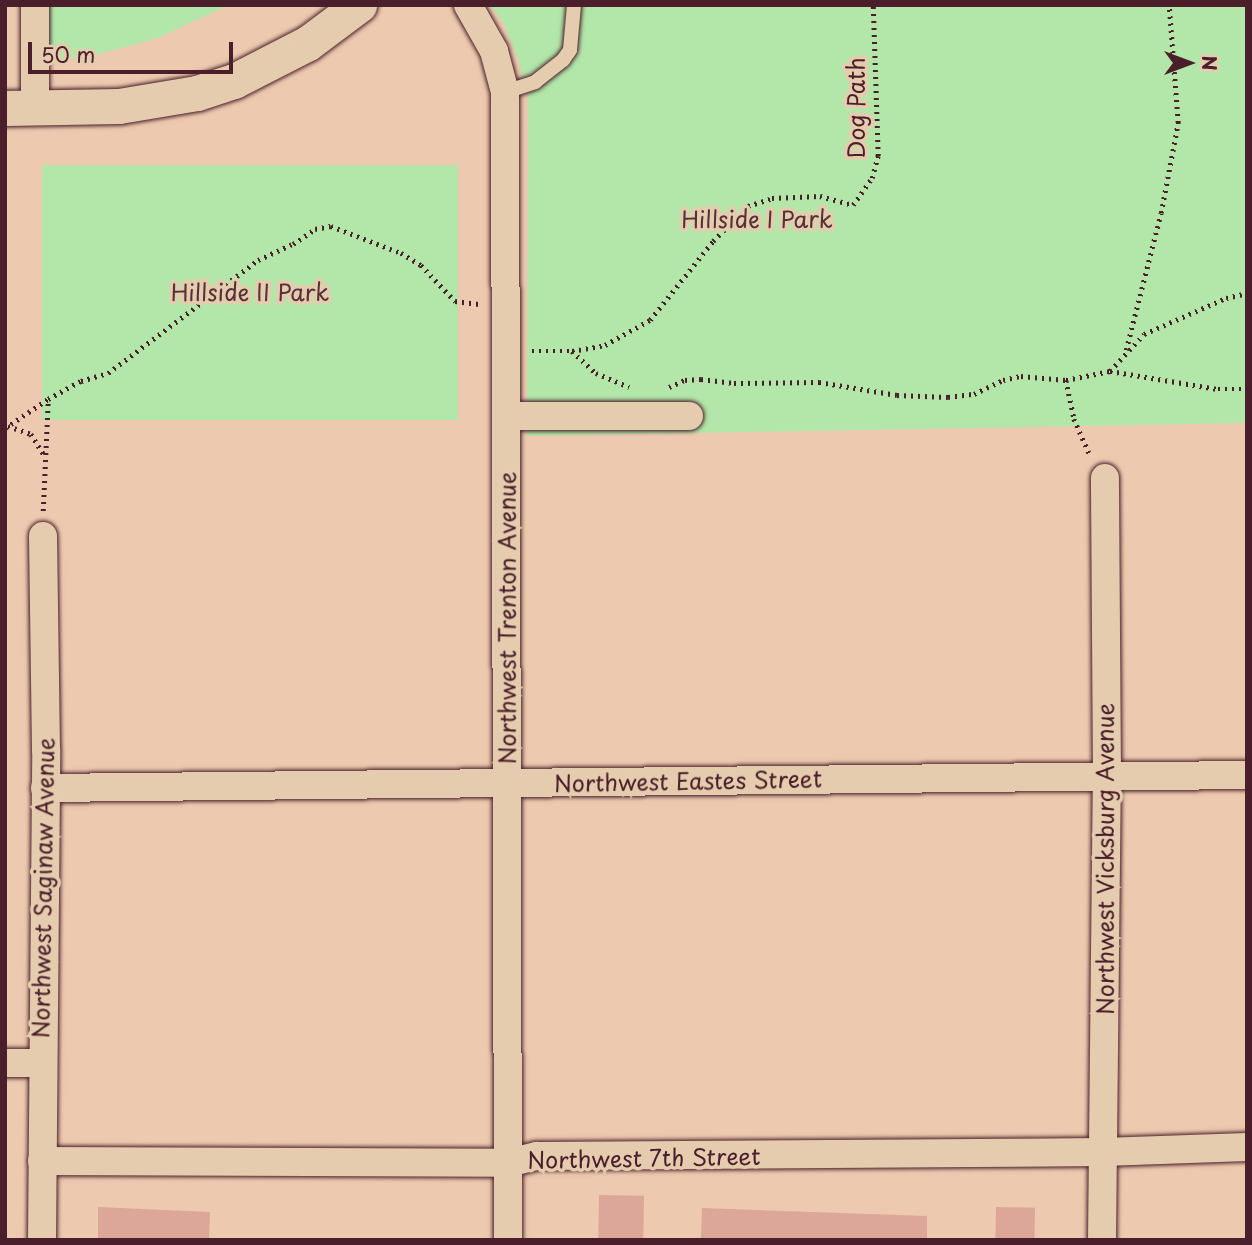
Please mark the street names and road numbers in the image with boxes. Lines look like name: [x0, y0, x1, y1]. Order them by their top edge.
street label: Dog Path: [842, 58, 870, 158]
street label: Northwest Trenton Avenue: [493, 471, 521, 765]
street label: Northwest Vicksburg Avenue: [1091, 702, 1119, 1016]
street label: Northwest Saginaw Avenue: [27, 737, 59, 1039]
street label: Northwest Eastes Street: [553, 765, 823, 797]
street label: Northwest 7th Street: [527, 1142, 761, 1174]

